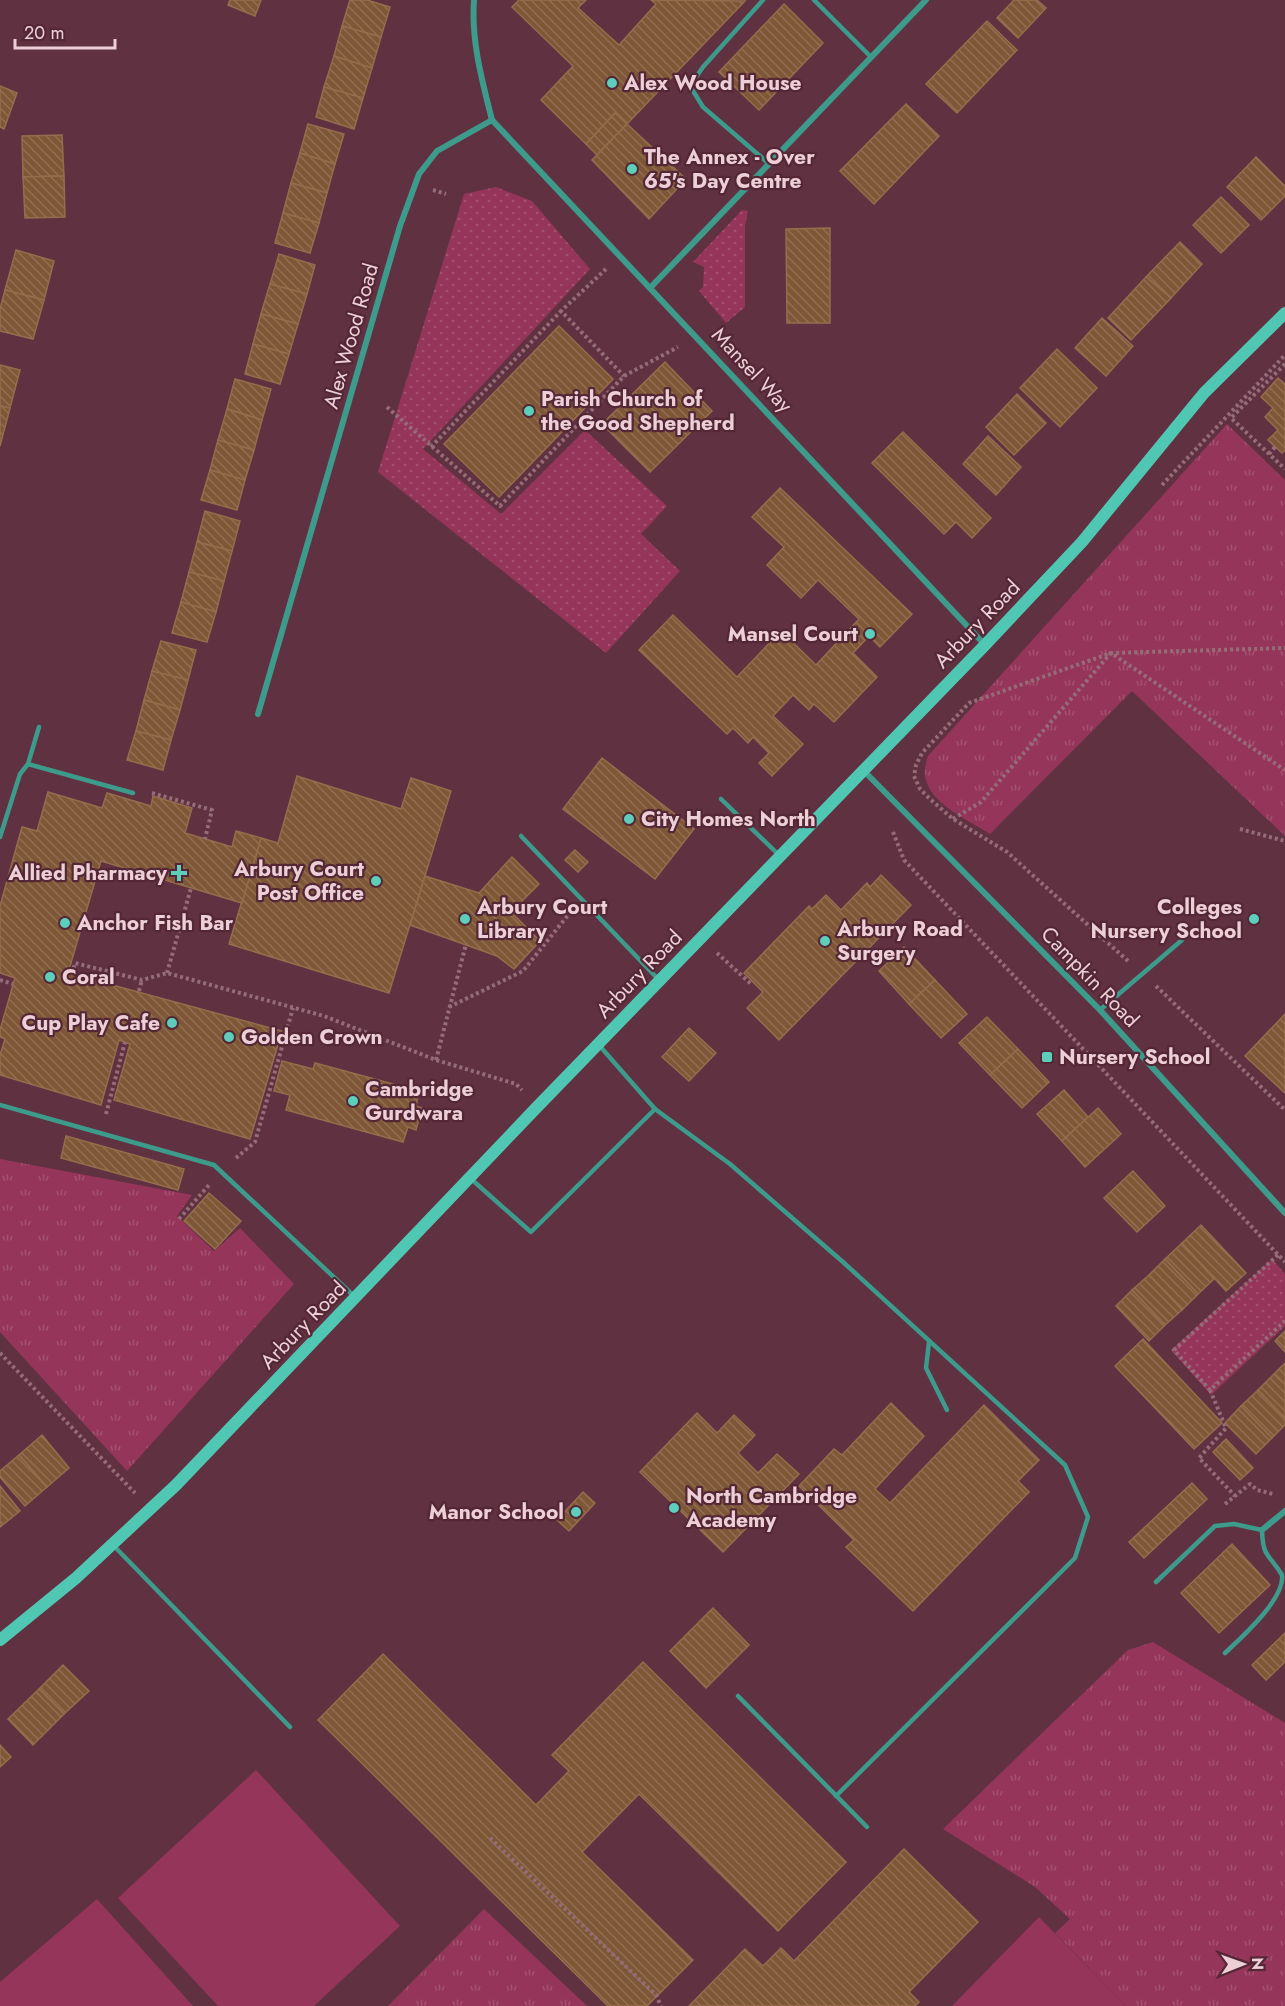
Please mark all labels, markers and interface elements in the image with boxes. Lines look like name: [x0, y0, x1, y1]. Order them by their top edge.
scale bar: [15, 12, 116, 50]
text: 20 m: [24, 20, 64, 46]
place label: Alex Wood House: [623, 68, 802, 98]
marker: Alex Wood House: [605, 76, 619, 90]
place label: The Annex - Over 65's Day Centre: [644, 142, 815, 196]
marker: The Annex - Over 65's Day Centre: [625, 162, 639, 176]
street label: Alex Wood Road: [316, 260, 386, 412]
street label: Mansel Way: [705, 321, 800, 420]
place label: Parish Church of the Good Shepherd: [541, 384, 735, 438]
marker: Parish Church of the Good Shepherd: [522, 404, 536, 418]
street label: Arbury Road: [927, 573, 1027, 675]
place label: Mansel Court: [728, 619, 858, 649]
marker: Mansel Court: [863, 627, 877, 641]
place label: City Homes North: [641, 804, 816, 834]
marker: City Homes North: [622, 812, 636, 826]
place label: Arbury Court Post Office: [233, 854, 364, 908]
place label: Allied Pharmacy: [7, 858, 168, 888]
marker: Allied Pharmacy: [172, 866, 186, 880]
marker: Arbury Court Post Office: [369, 874, 383, 888]
place label: Arbury Court Library: [476, 892, 607, 946]
place label: Colleges Nursery School: [1091, 892, 1242, 946]
place label: Anchor Fish Bar: [76, 908, 234, 938]
marker: Arbury Court Library: [458, 912, 472, 926]
marker: Colleges Nursery School: [1247, 912, 1261, 926]
place label: Arbury Road Surgery: [836, 914, 963, 968]
marker: Anchor Fish Bar: [58, 916, 72, 930]
street label: Campkin Road: [1034, 920, 1146, 1034]
street label: Arbury Road: [589, 923, 689, 1025]
marker: Arbury Road Surgery: [818, 934, 832, 948]
place label: Coral: [62, 962, 115, 992]
marker: Coral: [43, 970, 57, 984]
place label: Cup Play Cafe: [21, 1008, 160, 1038]
marker: Cup Play Cafe: [165, 1016, 179, 1030]
place label: Golden Crown: [241, 1022, 383, 1052]
marker: Golden Crown: [222, 1030, 236, 1044]
place label: Nursery School: [1059, 1042, 1210, 1072]
marker: Nursery School: [1040, 1050, 1054, 1064]
place label: Cambridge Gurdwara: [365, 1074, 473, 1128]
marker: Cambridge Gurdwara: [346, 1094, 360, 1108]
street label: Arbury Road: [253, 1274, 353, 1376]
place label: North Cambridge Academy: [685, 1481, 857, 1535]
place label: Manor School: [429, 1497, 564, 1527]
marker: North Cambridge Academy: [667, 1501, 681, 1515]
marker: Manor School: [569, 1505, 583, 1519]
north arrow: [1213, 1934, 1273, 1994]
text: N: [1246, 1957, 1269, 1970]

